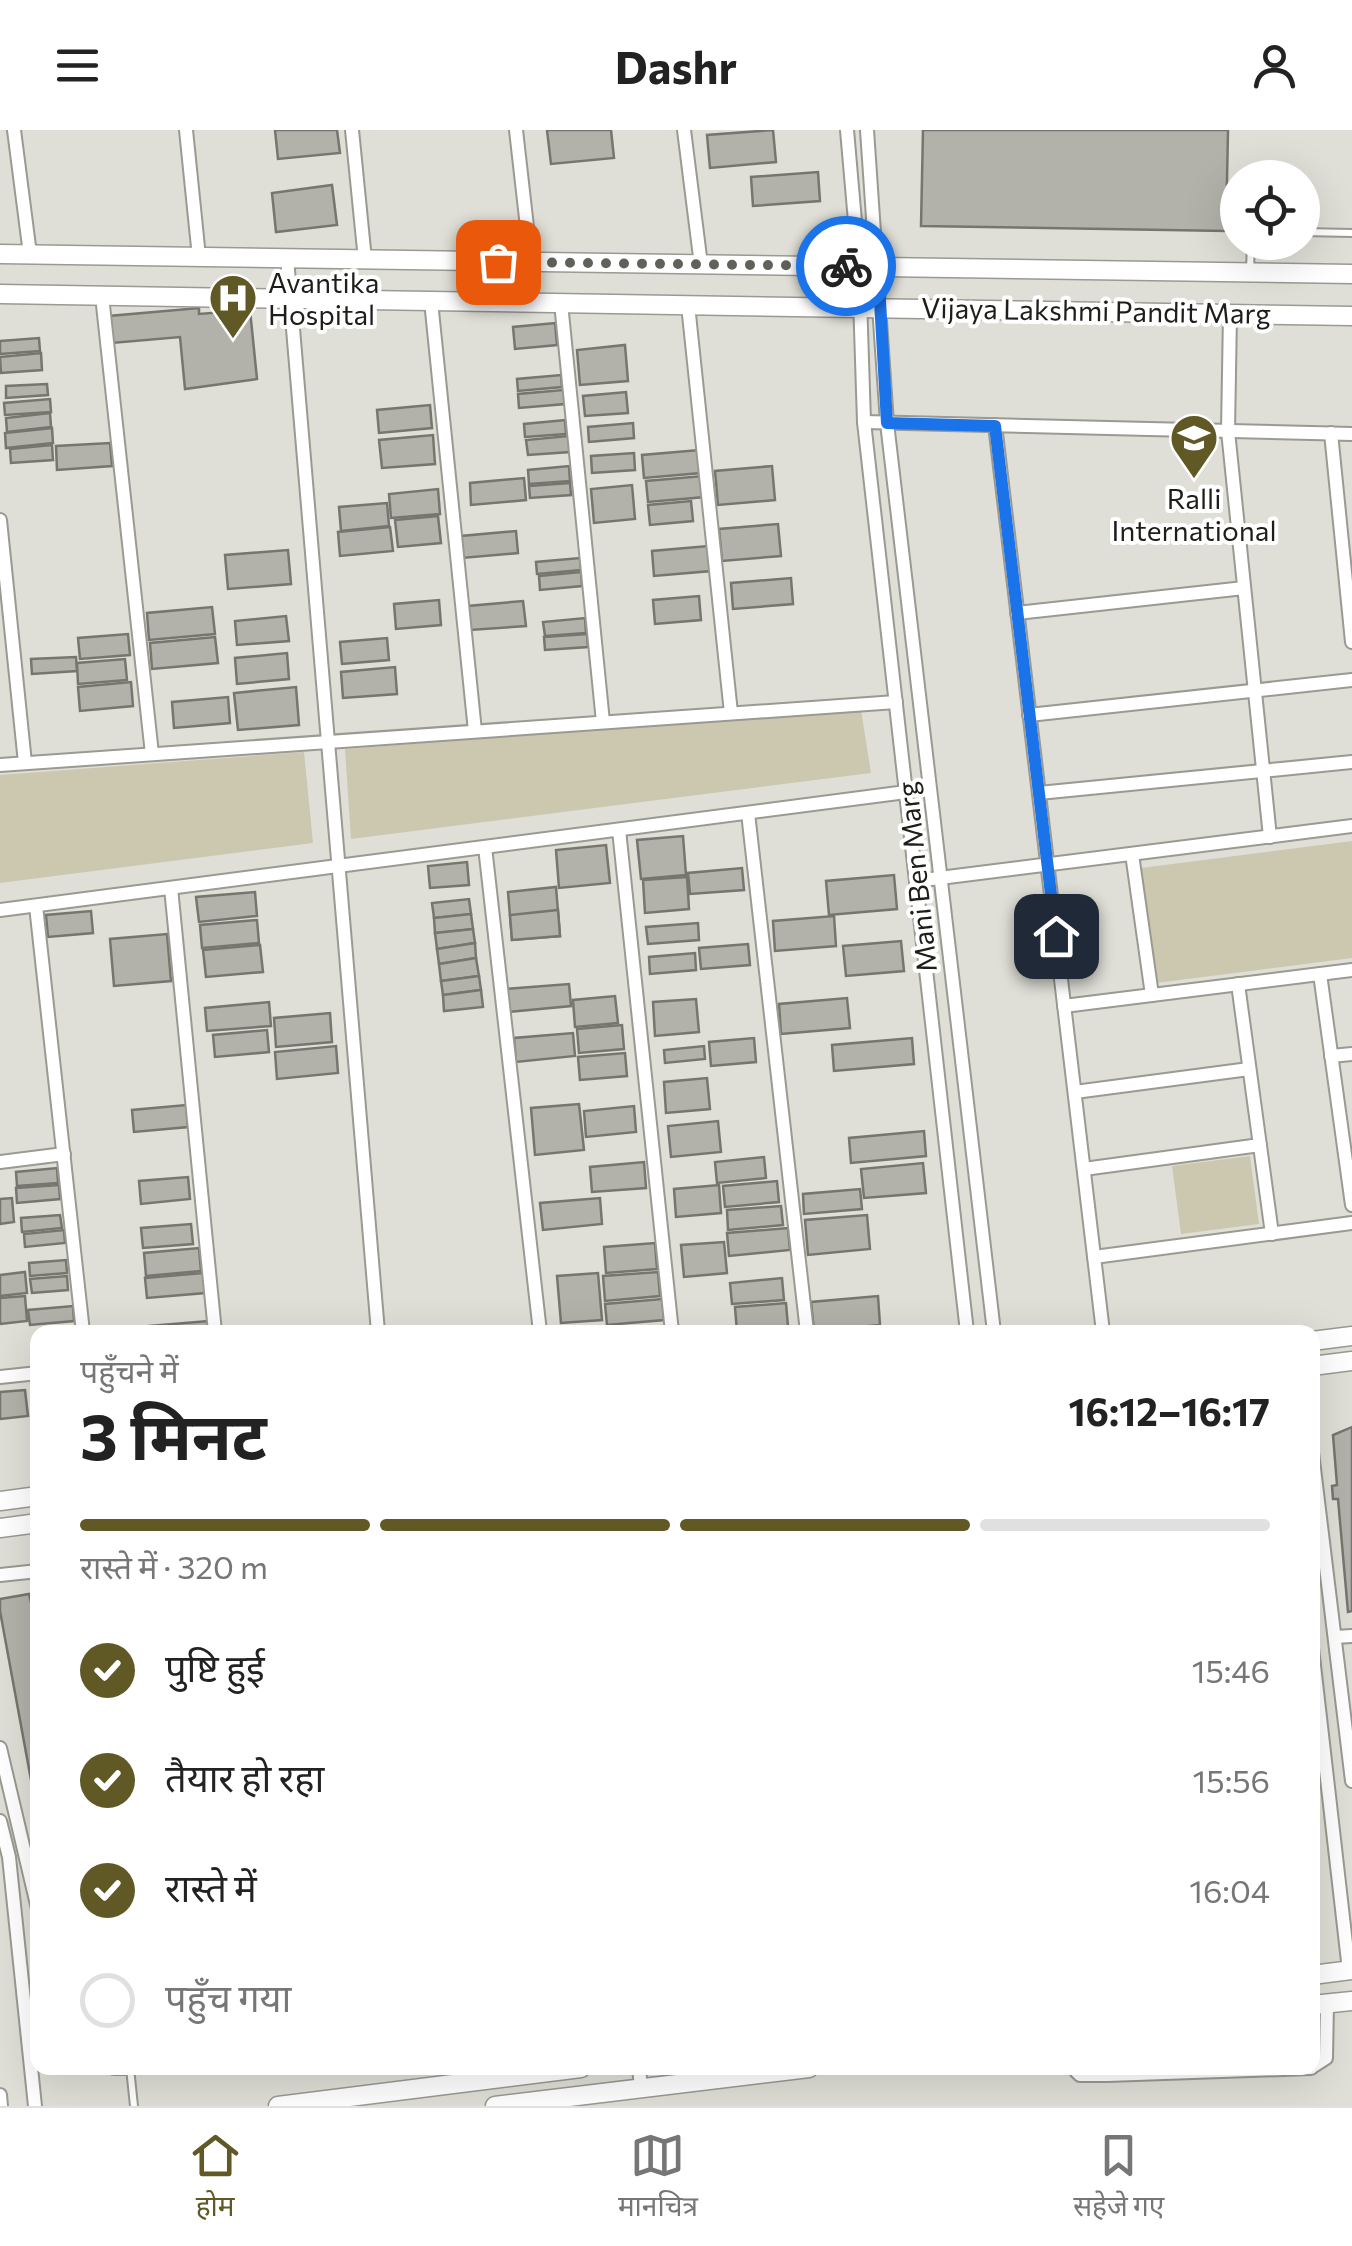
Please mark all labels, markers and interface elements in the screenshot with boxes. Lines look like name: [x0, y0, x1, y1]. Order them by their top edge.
icon: menu: [50, 38, 105, 93]
text: Dashr: [615, 38, 737, 93]
icon: person: [1247, 38, 1302, 93]
map controls: [1220, 160, 1320, 260]
button: locate: [1220, 160, 1320, 260]
courier: [796, 216, 896, 316]
pin: [456, 220, 541, 305]
icon: bag: [471, 235, 526, 290]
icon: bike: [819, 239, 874, 294]
place label: Avantika Hospital: [268, 265, 380, 331]
hospital icon: Avantika Hospital: [207, 272, 259, 340]
street label: Vijaya Lakshmi Pandit Marg: [921, 290, 1271, 330]
school or university icon: Ralli International: [1168, 412, 1220, 480]
place label: Ralli International: [1112, 481, 1277, 547]
street label: Mani Ben Marg: [889, 780, 943, 974]
pin: [1014, 894, 1099, 979]
icon: home: [1029, 909, 1084, 964]
text: पहुँचने में: [80, 1350, 179, 1390]
text: 16:12–16:17: [1068, 1387, 1270, 1434]
text: 3 मिनट: [80, 1394, 267, 1473]
text: रास्ते में · 320 m: [80, 1546, 268, 1586]
icon: check: [80, 1643, 135, 1698]
text: पुष्टि हुई: [165, 1643, 265, 1690]
text: 15:46: [1192, 1650, 1270, 1690]
icon: check: [80, 1753, 135, 1808]
text: तैयार हो रहा: [165, 1753, 324, 1800]
text: 15:56: [1193, 1760, 1270, 1800]
icon: check: [80, 1863, 135, 1918]
text: रास्ते में: [165, 1863, 257, 1910]
text: 16:04: [1189, 1870, 1270, 1910]
text: पहुँच गया: [165, 1973, 291, 2020]
tab: होम: [188, 2128, 243, 2227]
tab: मानचित्र: [618, 2128, 698, 2227]
tab: सहेजे गए: [1073, 2128, 1164, 2227]

